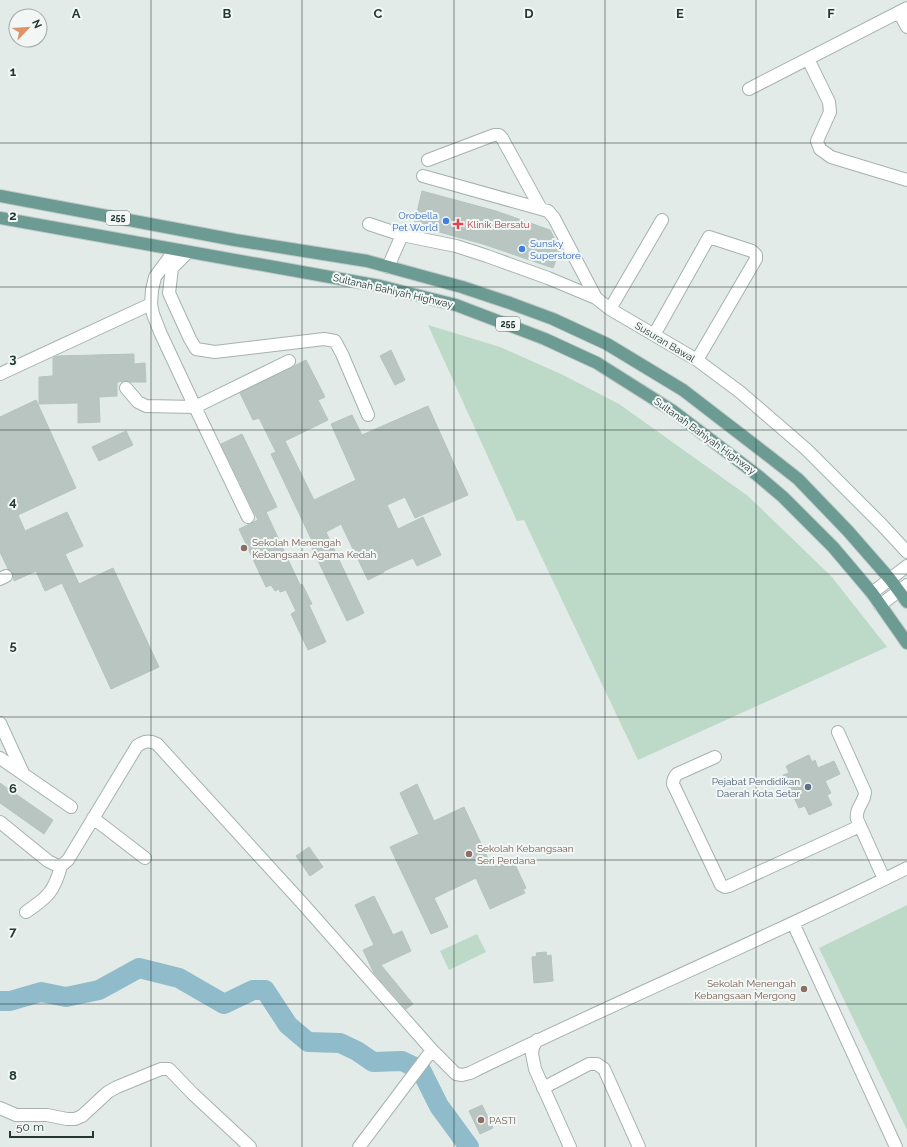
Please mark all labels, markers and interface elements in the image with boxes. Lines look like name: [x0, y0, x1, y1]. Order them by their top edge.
text: A: [72, 6, 81, 21]
text: B: [223, 6, 232, 21]
text: C: [374, 6, 383, 21]
text: D: [524, 6, 534, 21]
text: E: [676, 6, 684, 21]
text: F: [827, 6, 835, 21]
north arrow: [8, 8, 48, 48]
text: N: [29, 17, 44, 31]
text: 1: [10, 64, 17, 79]
text: 2: [9, 208, 17, 223]
place label: Orobella Pet World: [392, 210, 438, 233]
road number: 255: [106, 211, 130, 225]
marker: Orobella Pet World: [441, 216, 451, 226]
marker: Klinik Bersatu: [452, 218, 464, 230]
place label: Klinik Bersatu: [467, 219, 530, 230]
place label: Sunsky Superstore: [530, 238, 581, 261]
marker: Sunsky Superstore: [517, 244, 527, 254]
street label: Sultanah Bahiyah Highway: [332, 272, 455, 310]
road number: 255: [496, 317, 520, 331]
street label: Susuran Bawal: [633, 320, 697, 364]
text: 3: [9, 351, 17, 366]
street label: Sultanah Bahiyah Highway: [652, 396, 758, 477]
text: 4: [9, 494, 17, 509]
place label: Sekolah Menengah Kebangsaan Agama Kedah: [252, 537, 377, 560]
marker: Sekolah Menengah Kebangsaan Agama Kedah: [239, 543, 249, 553]
text: 5: [9, 638, 17, 653]
place label: Pejabat Pendidikan Daerah Kota Setar: [712, 776, 800, 799]
text: 6: [9, 781, 17, 796]
marker: Pejabat Pendidikan Daerah Kota Setar: [803, 782, 813, 792]
place label: Sekolah Kebangsaan Seri Perdana: [477, 843, 574, 866]
marker: Sekolah Kebangsaan Seri Perdana: [464, 849, 474, 859]
text: 7: [9, 924, 17, 939]
place label: Sekolah Menengah Kebangsaan Mergong: [694, 978, 796, 1001]
marker: Sekolah Menengah Kebangsaan Mergong: [799, 984, 809, 994]
text: 8: [9, 1068, 17, 1083]
scale bar: [10, 1113, 93, 1139]
marker: PASTI: [476, 1115, 486, 1125]
place label: PASTI: [489, 1115, 516, 1126]
text: 50 m: [16, 1120, 44, 1134]

